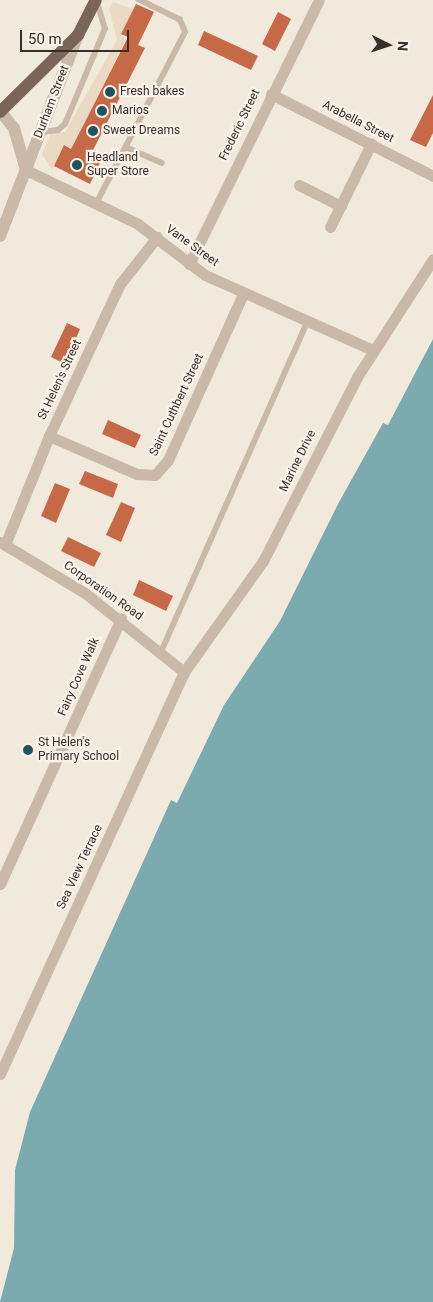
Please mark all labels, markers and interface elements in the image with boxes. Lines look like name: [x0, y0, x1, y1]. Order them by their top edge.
scale bar: [22, 20, 131, 52]
north arrow: [363, 20, 413, 70]
text: 50 m: [28, 30, 62, 48]
text: N: [395, 41, 411, 52]
street label: Durham Street: [32, 64, 72, 140]
place label: Fresh bakes: [120, 85, 184, 99]
marker: Fresh bakes: [104, 86, 116, 98]
street label: Frederic Street: [216, 87, 264, 163]
street label: Arabella Street: [320, 98, 396, 146]
place label: Marios: [112, 104, 149, 118]
marker: Marios: [96, 105, 108, 117]
place label: Sweet Dreams: [103, 124, 180, 138]
marker: Sweet Dreams: [87, 125, 99, 137]
place label: Headland Super Store: [87, 151, 149, 179]
marker: Headland Super Store: [71, 159, 83, 171]
street label: Vane Street: [163, 222, 221, 270]
street label: St Helen's Street: [35, 338, 85, 422]
street label: Saint Cuthbert Street: [147, 352, 207, 458]
street label: Marine Drive: [277, 428, 319, 494]
street label: Corporation Road: [61, 558, 145, 624]
street label: Fairy Cove Walk: [55, 636, 103, 718]
place label: St Helen's Primary School: [38, 736, 119, 764]
marker: St Helen's Primary School: [22, 744, 34, 756]
street label: Sea View Terrace: [54, 822, 106, 912]

